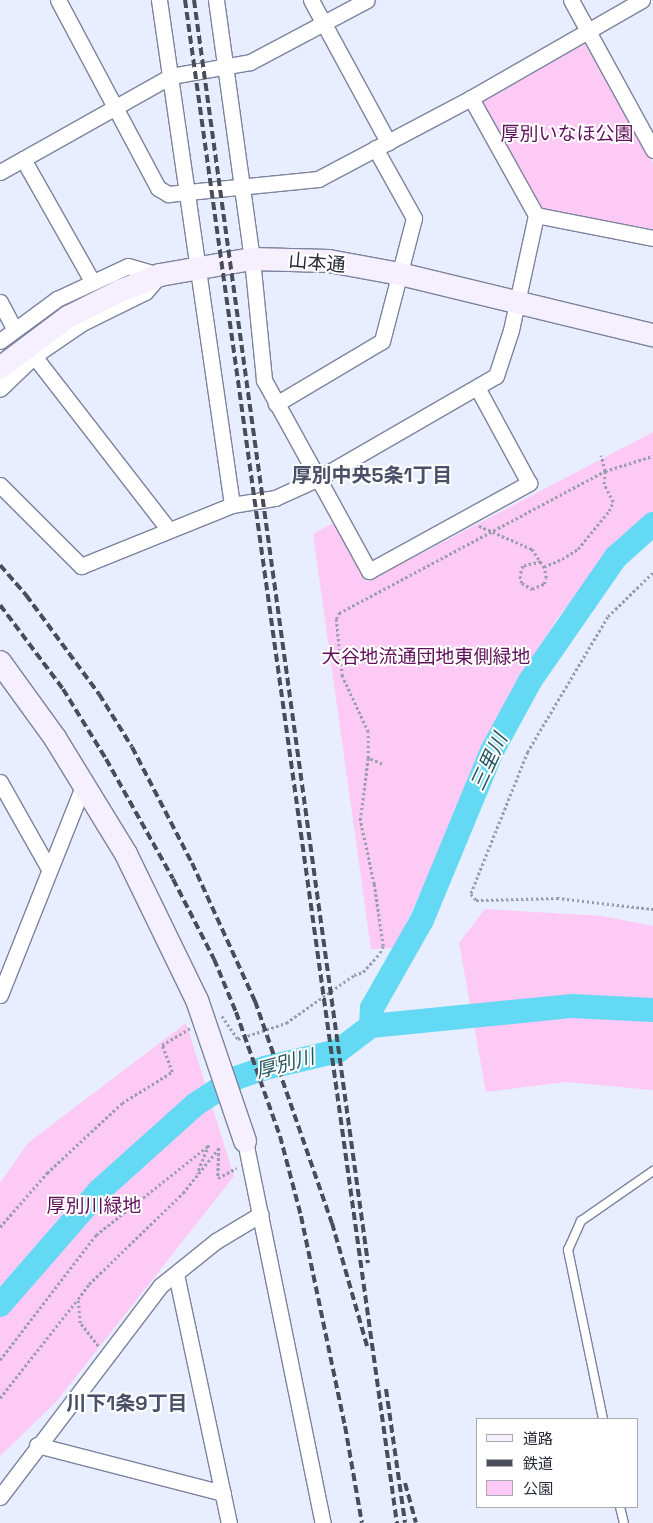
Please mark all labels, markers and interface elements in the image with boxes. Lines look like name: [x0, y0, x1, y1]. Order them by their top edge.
park label: 厚別いなほ公園: [501, 123, 633, 145]
street label: 山本通: [288, 249, 346, 277]
district label: 厚別中央5条1丁目: [291, 463, 453, 487]
park label: 大谷地流通団地東側緑地: [322, 646, 530, 668]
water label: 三里川: [465, 730, 513, 794]
water label: 厚別川: [253, 1045, 317, 1083]
park label: 厚別川緑地: [47, 1195, 141, 1217]
district label: 川下1条9丁目: [66, 1391, 188, 1415]
legend: [476, 1418, 638, 1508]
text: 道路: [523, 1429, 553, 1448]
text: 鉄道: [523, 1454, 553, 1473]
text: 公園: [523, 1479, 553, 1498]

